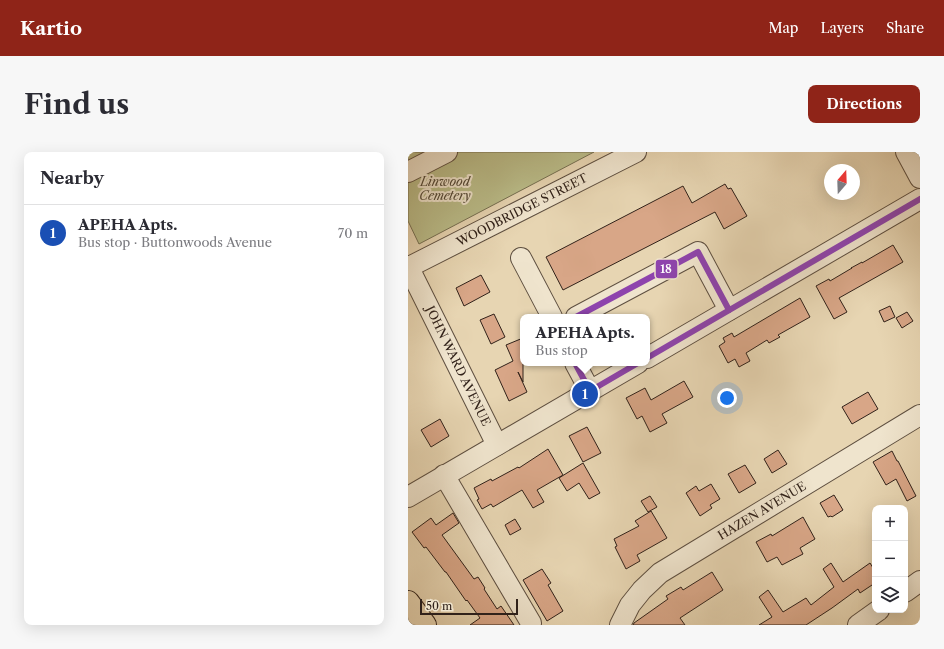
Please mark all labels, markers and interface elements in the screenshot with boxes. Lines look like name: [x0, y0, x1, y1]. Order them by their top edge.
text: Kartio: [20, 17, 82, 40]
text: Map: [768, 19, 798, 37]
text: Layers: [820, 19, 864, 37]
text: Share: [886, 19, 924, 37]
button: Directions: [808, 85, 920, 123]
text: Find us: [24, 87, 129, 121]
north arrow: [824, 164, 860, 200]
text: Nearby: [40, 168, 104, 188]
street label: WOODBRIDGE STREET: [453, 170, 590, 250]
park label: Linwood Cemetery: [419, 174, 472, 203]
text: APEHA Apts.: [78, 215, 177, 234]
text: 1: [50, 225, 56, 241]
text: 70 m: [338, 225, 368, 241]
text: Bus stop · Buttonwoods Avenue: [78, 234, 272, 250]
line badge: 18: [655, 259, 678, 279]
text: 18: [660, 262, 672, 276]
street label: JOHN WARD AVENUE: [422, 302, 494, 428]
popup: [520, 314, 650, 366]
text: APEHA Apts.: [535, 323, 635, 342]
text: Bus stop: [535, 342, 588, 358]
pin: 1: [572, 379, 598, 409]
your location: [717, 388, 737, 408]
street label: HAZEN AVENUE: [715, 478, 809, 543]
map controls: [872, 505, 908, 613]
button: +: [872, 505, 908, 541]
button: −: [872, 541, 908, 577]
button: layers: [872, 577, 908, 613]
scale bar: [420, 597, 518, 616]
text: 50 m: [426, 599, 452, 613]

